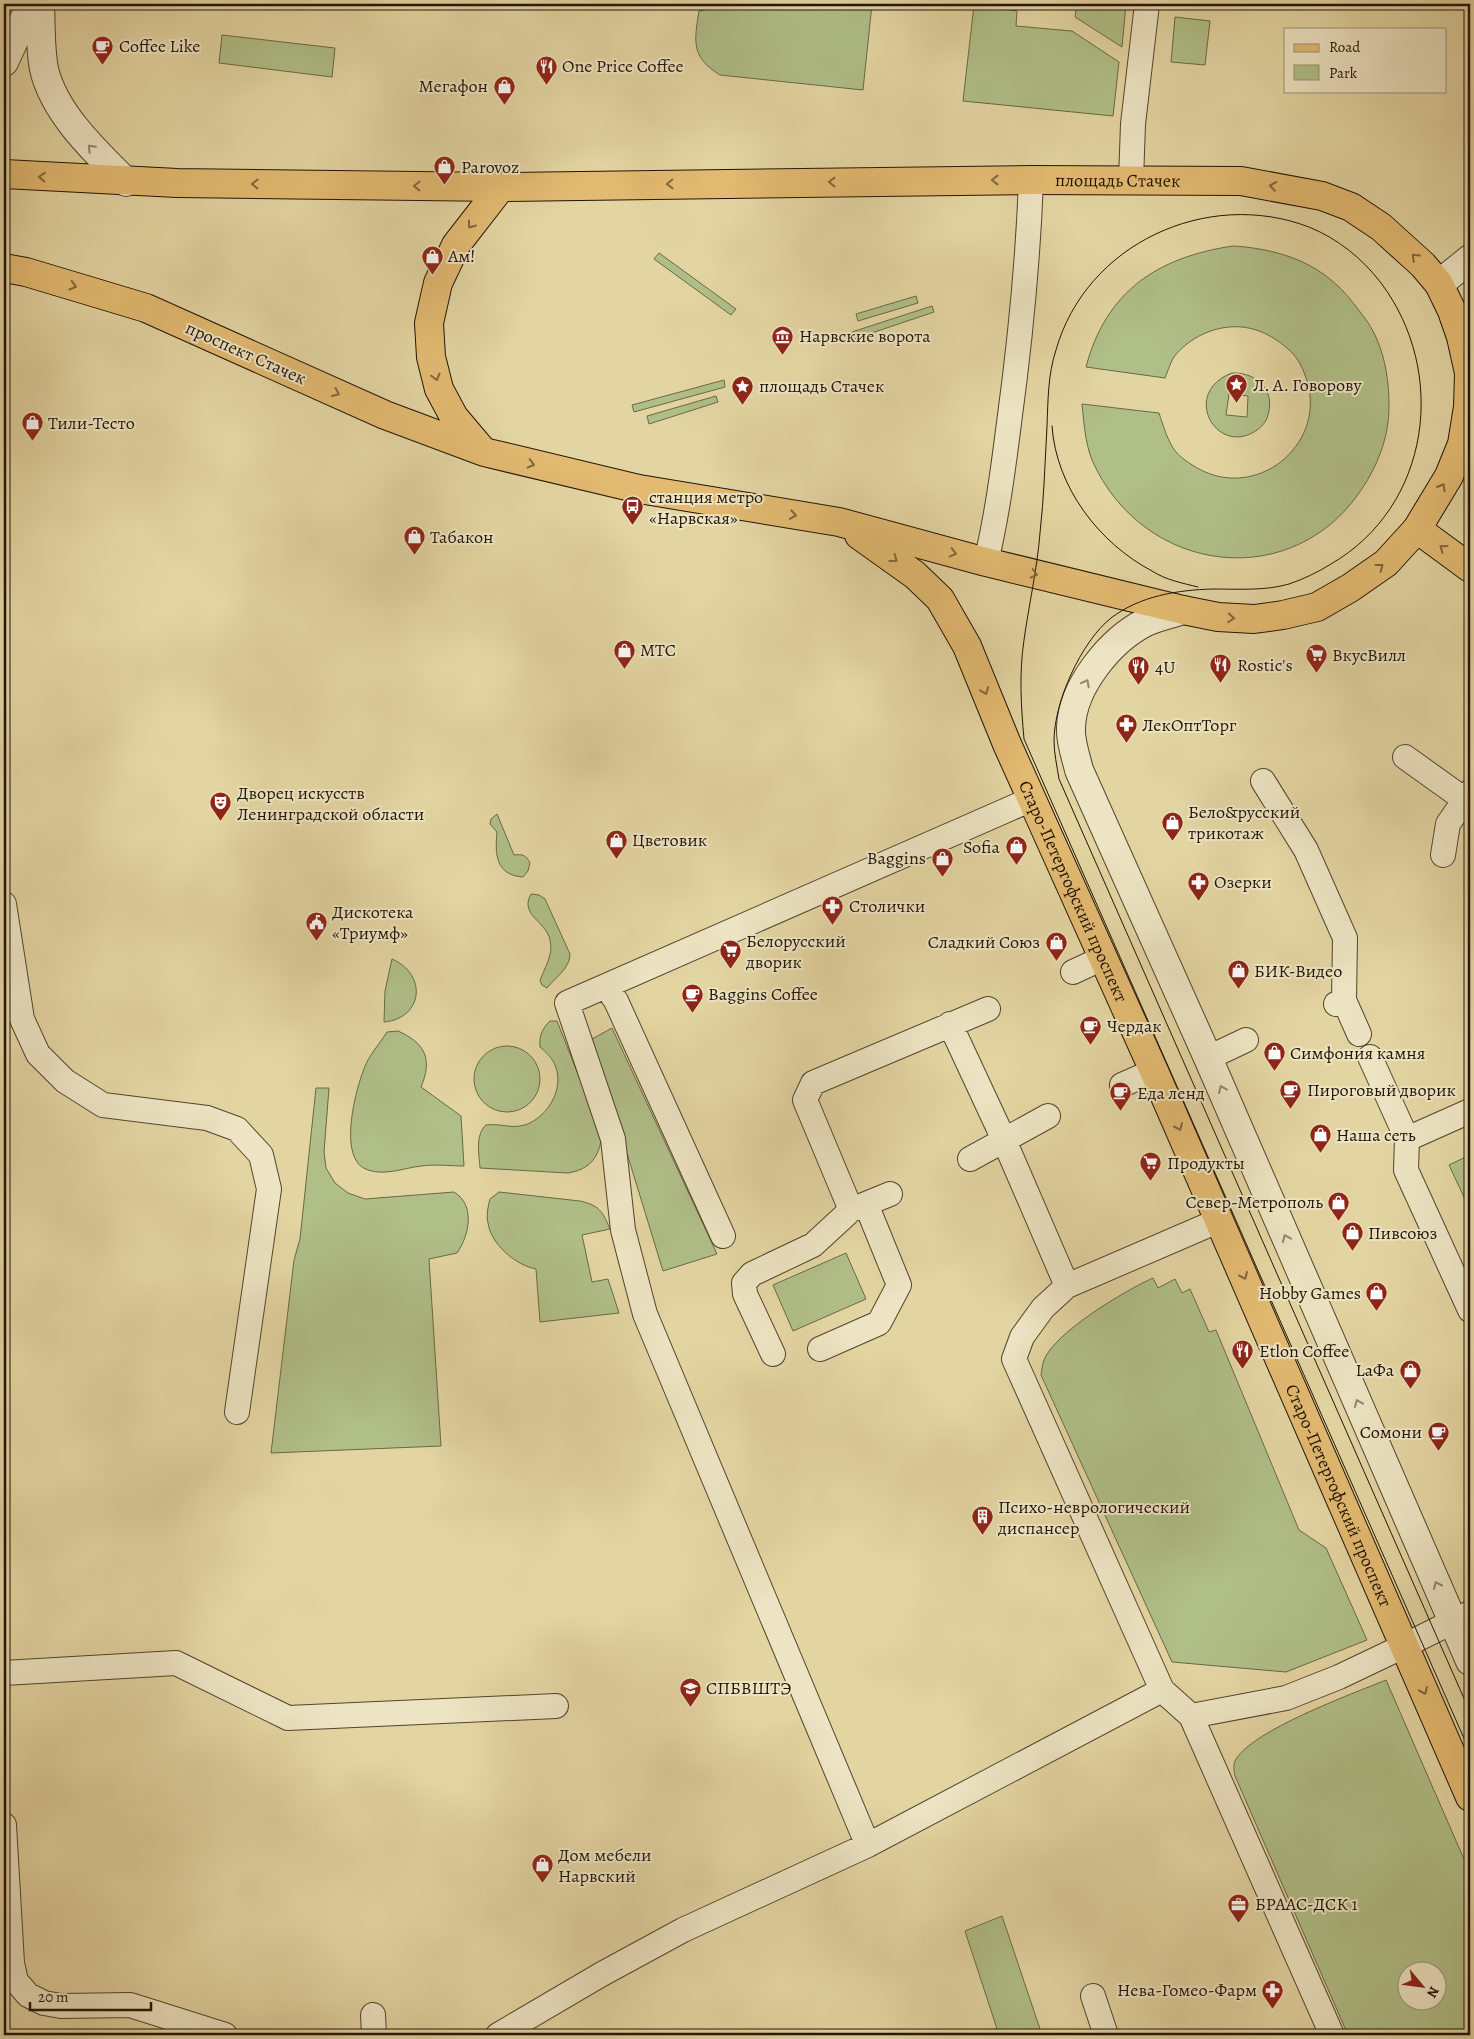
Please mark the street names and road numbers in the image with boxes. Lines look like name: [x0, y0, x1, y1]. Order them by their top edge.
street label: площадь Стачек: [1055, 168, 1180, 193]
street label: проспект Стачек: [182, 316, 310, 390]
street label: Старо-Петергофский проспект: [1013, 777, 1133, 1006]
street label: Старо-Петергофский проспект: [1280, 1380, 1398, 1611]

